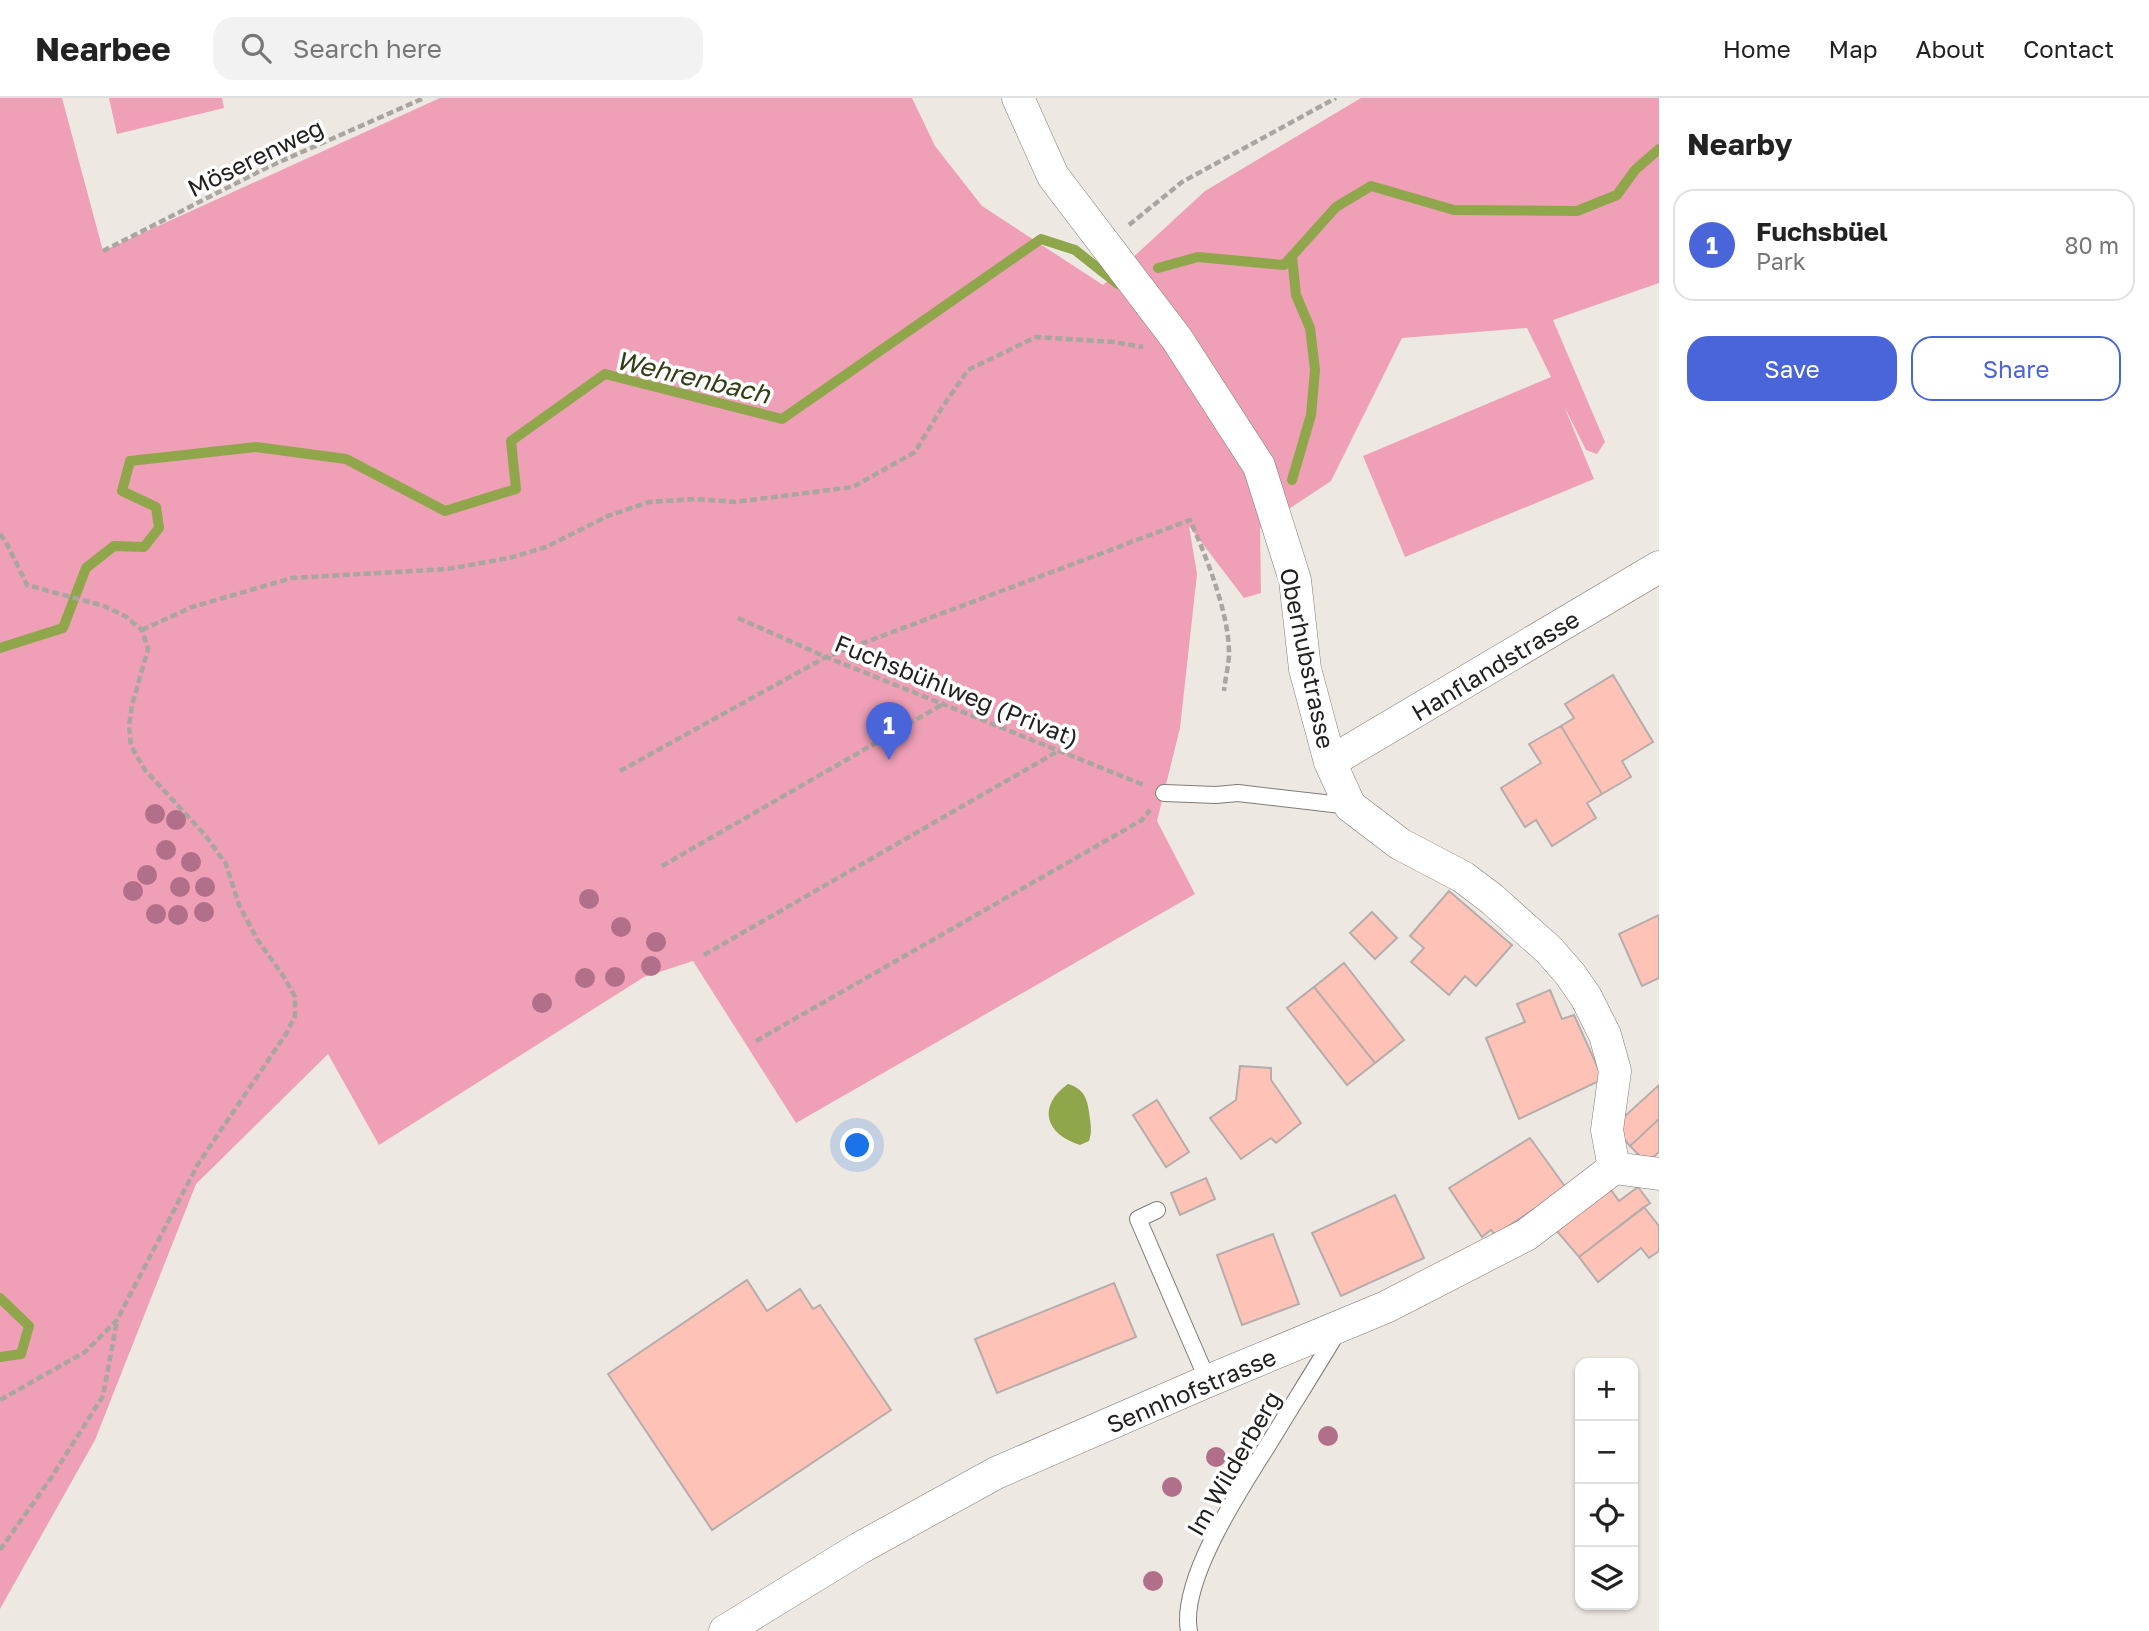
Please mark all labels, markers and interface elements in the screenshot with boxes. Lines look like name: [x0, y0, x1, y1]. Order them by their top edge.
search box: [213, 17, 703, 80]
text: Nearbee: [35, 29, 171, 68]
icon: search: [237, 29, 275, 67]
text: Search here: [293, 33, 442, 64]
text: Home: [1723, 34, 1791, 63]
text: Map: [1829, 34, 1878, 63]
text: About: [1916, 34, 1985, 63]
text: Contact: [2023, 34, 2114, 63]
street label: Möserenweg: [183, 112, 327, 202]
text: Nearby: [1687, 126, 1792, 162]
text: Fuchsbüel: [1756, 216, 1888, 247]
text: 1: [1706, 231, 1718, 259]
text: 80 m: [2065, 231, 2119, 259]
text: Park: [1756, 247, 1806, 275]
button: Save: [1687, 336, 1897, 401]
button: Share: [1911, 336, 2121, 401]
water label: Wehrenbach: [613, 344, 774, 410]
street label: Oberhubstrasse: [1275, 565, 1341, 751]
street label: Hanflandstrasse: [1406, 604, 1584, 726]
street label: Fuchsbühlweg (Privat): [831, 628, 1083, 752]
pin: 1: [866, 702, 912, 760]
your location: [840, 1128, 874, 1162]
street label: Sennhofstrasse: [1102, 1341, 1280, 1439]
map controls: [1575, 1358, 1638, 1610]
button: +: [1575, 1358, 1638, 1421]
street label: Im Wilderberg: [1180, 1385, 1286, 1541]
button: −: [1575, 1421, 1638, 1484]
button: locate: [1575, 1484, 1638, 1547]
button: layers: [1575, 1547, 1638, 1610]

